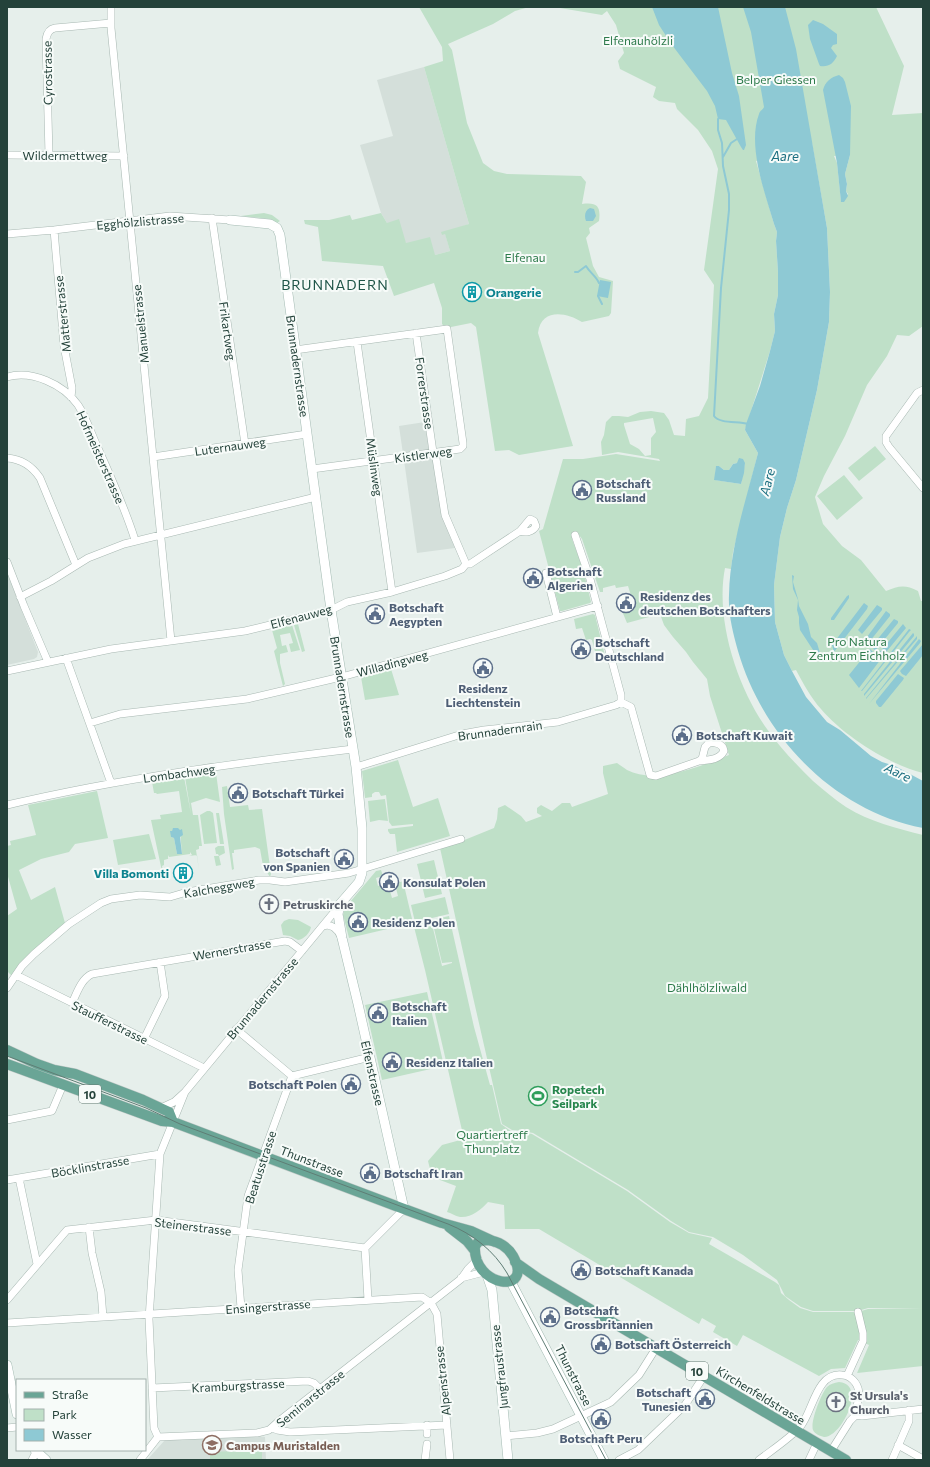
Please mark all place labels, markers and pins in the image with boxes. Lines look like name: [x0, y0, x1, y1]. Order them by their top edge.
building icon: Orangerie: [461, 281, 483, 303]
place label: Orangerie: [486, 285, 541, 299]
place label: Botschaft Russland: [596, 476, 651, 504]
public building icon: Botschaft Russland: [571, 479, 593, 501]
place label: Botschaft Algerien: [547, 564, 602, 592]
public building icon: Botschaft Algerien: [522, 567, 544, 589]
place label: Residenz des deutschen Botschafters: [640, 589, 771, 617]
public building icon: Residenz des deutschen Botschafters: [615, 592, 637, 614]
place label: Botschaft Aegypten: [389, 600, 444, 628]
public building icon: Botschaft Aegypten: [364, 603, 386, 625]
place label: Botschaft Deutschland: [595, 635, 664, 663]
public building icon: Botschaft Deutschland: [570, 638, 592, 660]
public building icon: Residenz Liechtenstein: [472, 657, 494, 679]
place label: Residenz Liechtenstein: [446, 681, 520, 709]
public building icon: Botschaft Kuwait: [671, 724, 693, 746]
place label: Botschaft Kuwait: [696, 728, 793, 742]
public building icon: Botschaft Türkei: [227, 782, 249, 804]
place label: Botschaft Türkei: [252, 786, 344, 800]
place label: Botschaft von Spanien: [263, 845, 330, 873]
public building icon: Botschaft von Spanien: [333, 848, 355, 870]
building icon: Villa Bomonti: [172, 862, 194, 884]
place label: Villa Bomonti: [94, 866, 169, 880]
public building icon: Konsulat Polen: [378, 871, 400, 893]
place label: Konsulat Polen: [403, 875, 486, 889]
church icon: Petruskirche: [258, 893, 280, 915]
place label: Petruskirche: [283, 897, 353, 911]
public building icon: Residenz Polen: [347, 911, 369, 933]
place label: Residenz Polen: [372, 915, 455, 929]
place label: Botschaft Italien: [392, 999, 447, 1027]
public building icon: Botschaft Italien: [367, 1002, 389, 1024]
public building icon: Residenz Italien: [381, 1051, 403, 1073]
place label: Residenz Italien: [406, 1055, 493, 1069]
public building icon: Botschaft Polen: [340, 1073, 362, 1095]
place label: Botschaft Polen: [249, 1077, 337, 1091]
place label: Ropetech Seilpark: [552, 1082, 605, 1110]
sports icon: Ropetech Seilpark: [527, 1085, 549, 1107]
public building icon: Botschaft Iran: [359, 1162, 381, 1184]
place label: Botschaft Iran: [384, 1166, 463, 1180]
public building icon: Botschaft Kanada: [570, 1259, 592, 1281]
place label: Botschaft Kanada: [595, 1263, 693, 1277]
place label: Botschaft Grossbritannien: [564, 1303, 653, 1331]
public building icon: Botschaft Grossbritannien: [539, 1306, 561, 1328]
public building icon: Botschaft Österreich: [590, 1333, 612, 1355]
place label: Botschaft Österreich: [615, 1337, 731, 1351]
place label: Botschaft Tunesien: [636, 1385, 691, 1413]
public building icon: Botschaft Tunesien: [694, 1388, 716, 1410]
place label: St Ursula's Church: [850, 1388, 909, 1416]
church icon: St Ursula's Church: [825, 1391, 847, 1413]
public building icon: Botschaft Peru: [590, 1408, 612, 1430]
place label: Botschaft Peru: [560, 1431, 643, 1445]
school or university icon: Campus Muristalden: [201, 1434, 223, 1456]
place label: Campus Muristalden: [226, 1438, 340, 1452]

